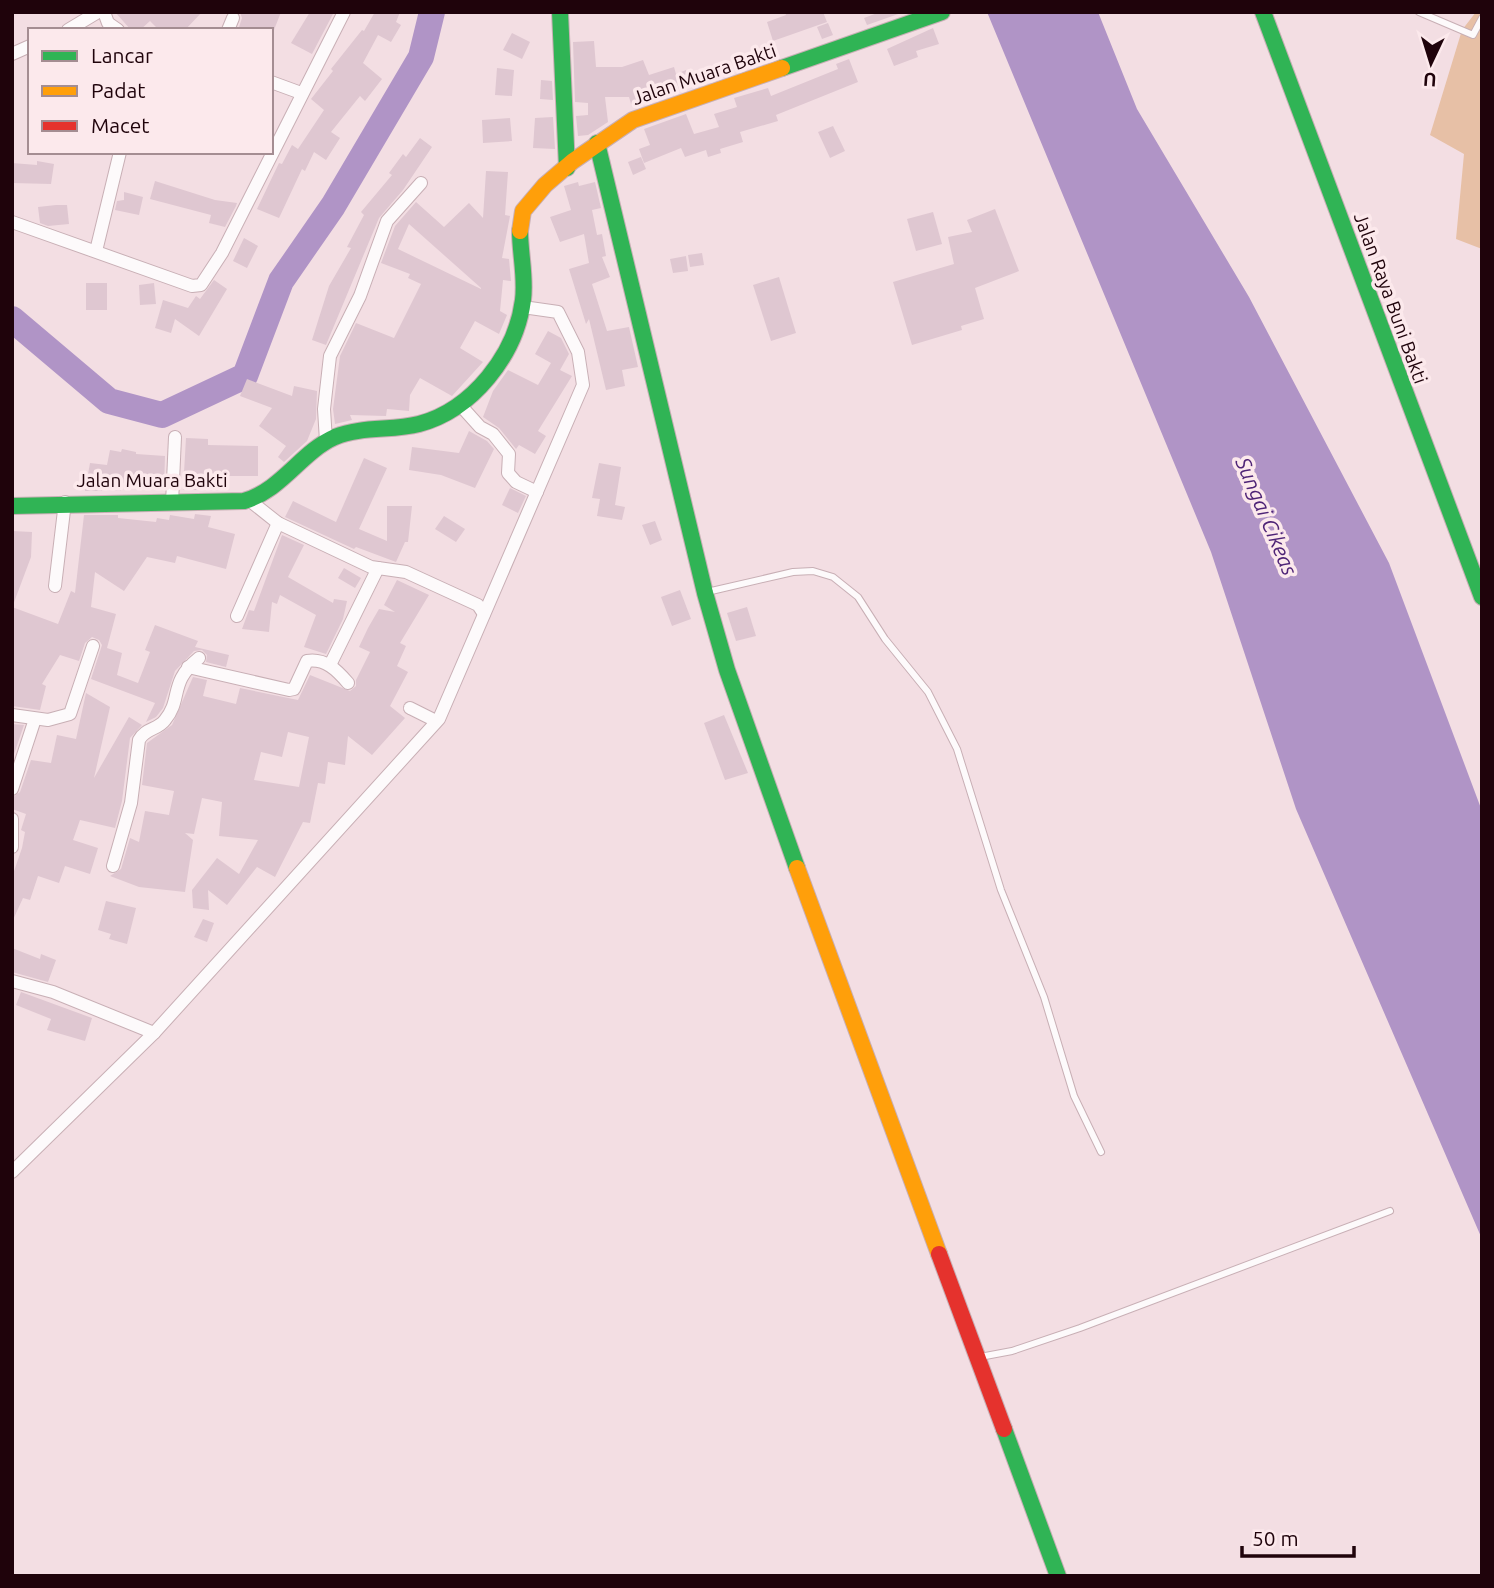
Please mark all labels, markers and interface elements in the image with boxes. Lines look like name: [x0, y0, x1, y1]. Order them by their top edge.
legend: [28, 28, 273, 154]
north arrow: [1396, 28, 1466, 98]
street label: Jalan Muara Bakti: [629, 39, 779, 109]
text: Lancar: [91, 43, 153, 67]
text: U: [1422, 69, 1437, 91]
text: Padat: [91, 78, 146, 102]
text: Macet: [91, 113, 150, 137]
street label: Jalan Raya Buni Bakti: [1350, 210, 1432, 386]
water label: Sungai Cikeas: [1231, 452, 1303, 579]
street label: Jalan Muara Bakti: [76, 469, 228, 491]
scale bar: [1242, 1514, 1354, 1558]
text: 50 m: [1252, 1526, 1299, 1550]

